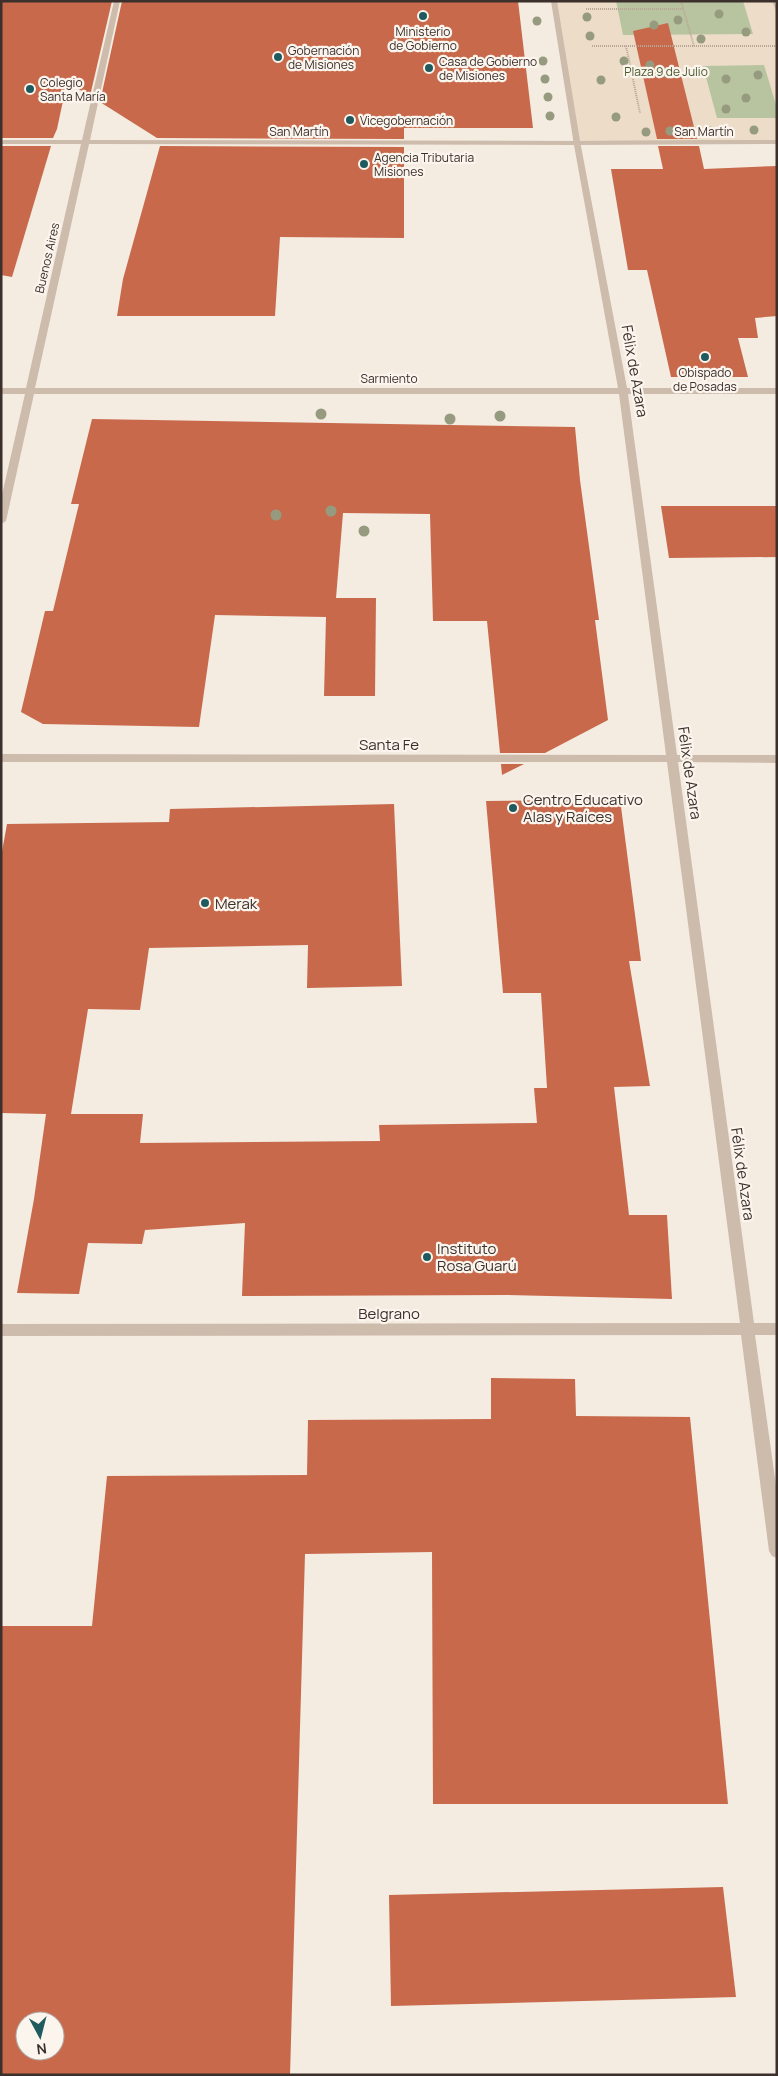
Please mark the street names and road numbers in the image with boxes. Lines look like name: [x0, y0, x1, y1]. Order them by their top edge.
street label: San Martín: [269, 123, 329, 140]
street label: San Martín: [674, 123, 734, 140]
street label: Buenos Aires: [31, 221, 63, 295]
street label: Félix de Azara: [617, 323, 653, 419]
street label: Sarmiento: [361, 370, 418, 387]
street label: Félix de Azara: [673, 725, 707, 821]
street label: Santa Fe: [359, 734, 419, 755]
street label: Félix de Azara: [726, 1126, 760, 1222]
street label: Belgrano: [358, 1303, 420, 1324]

